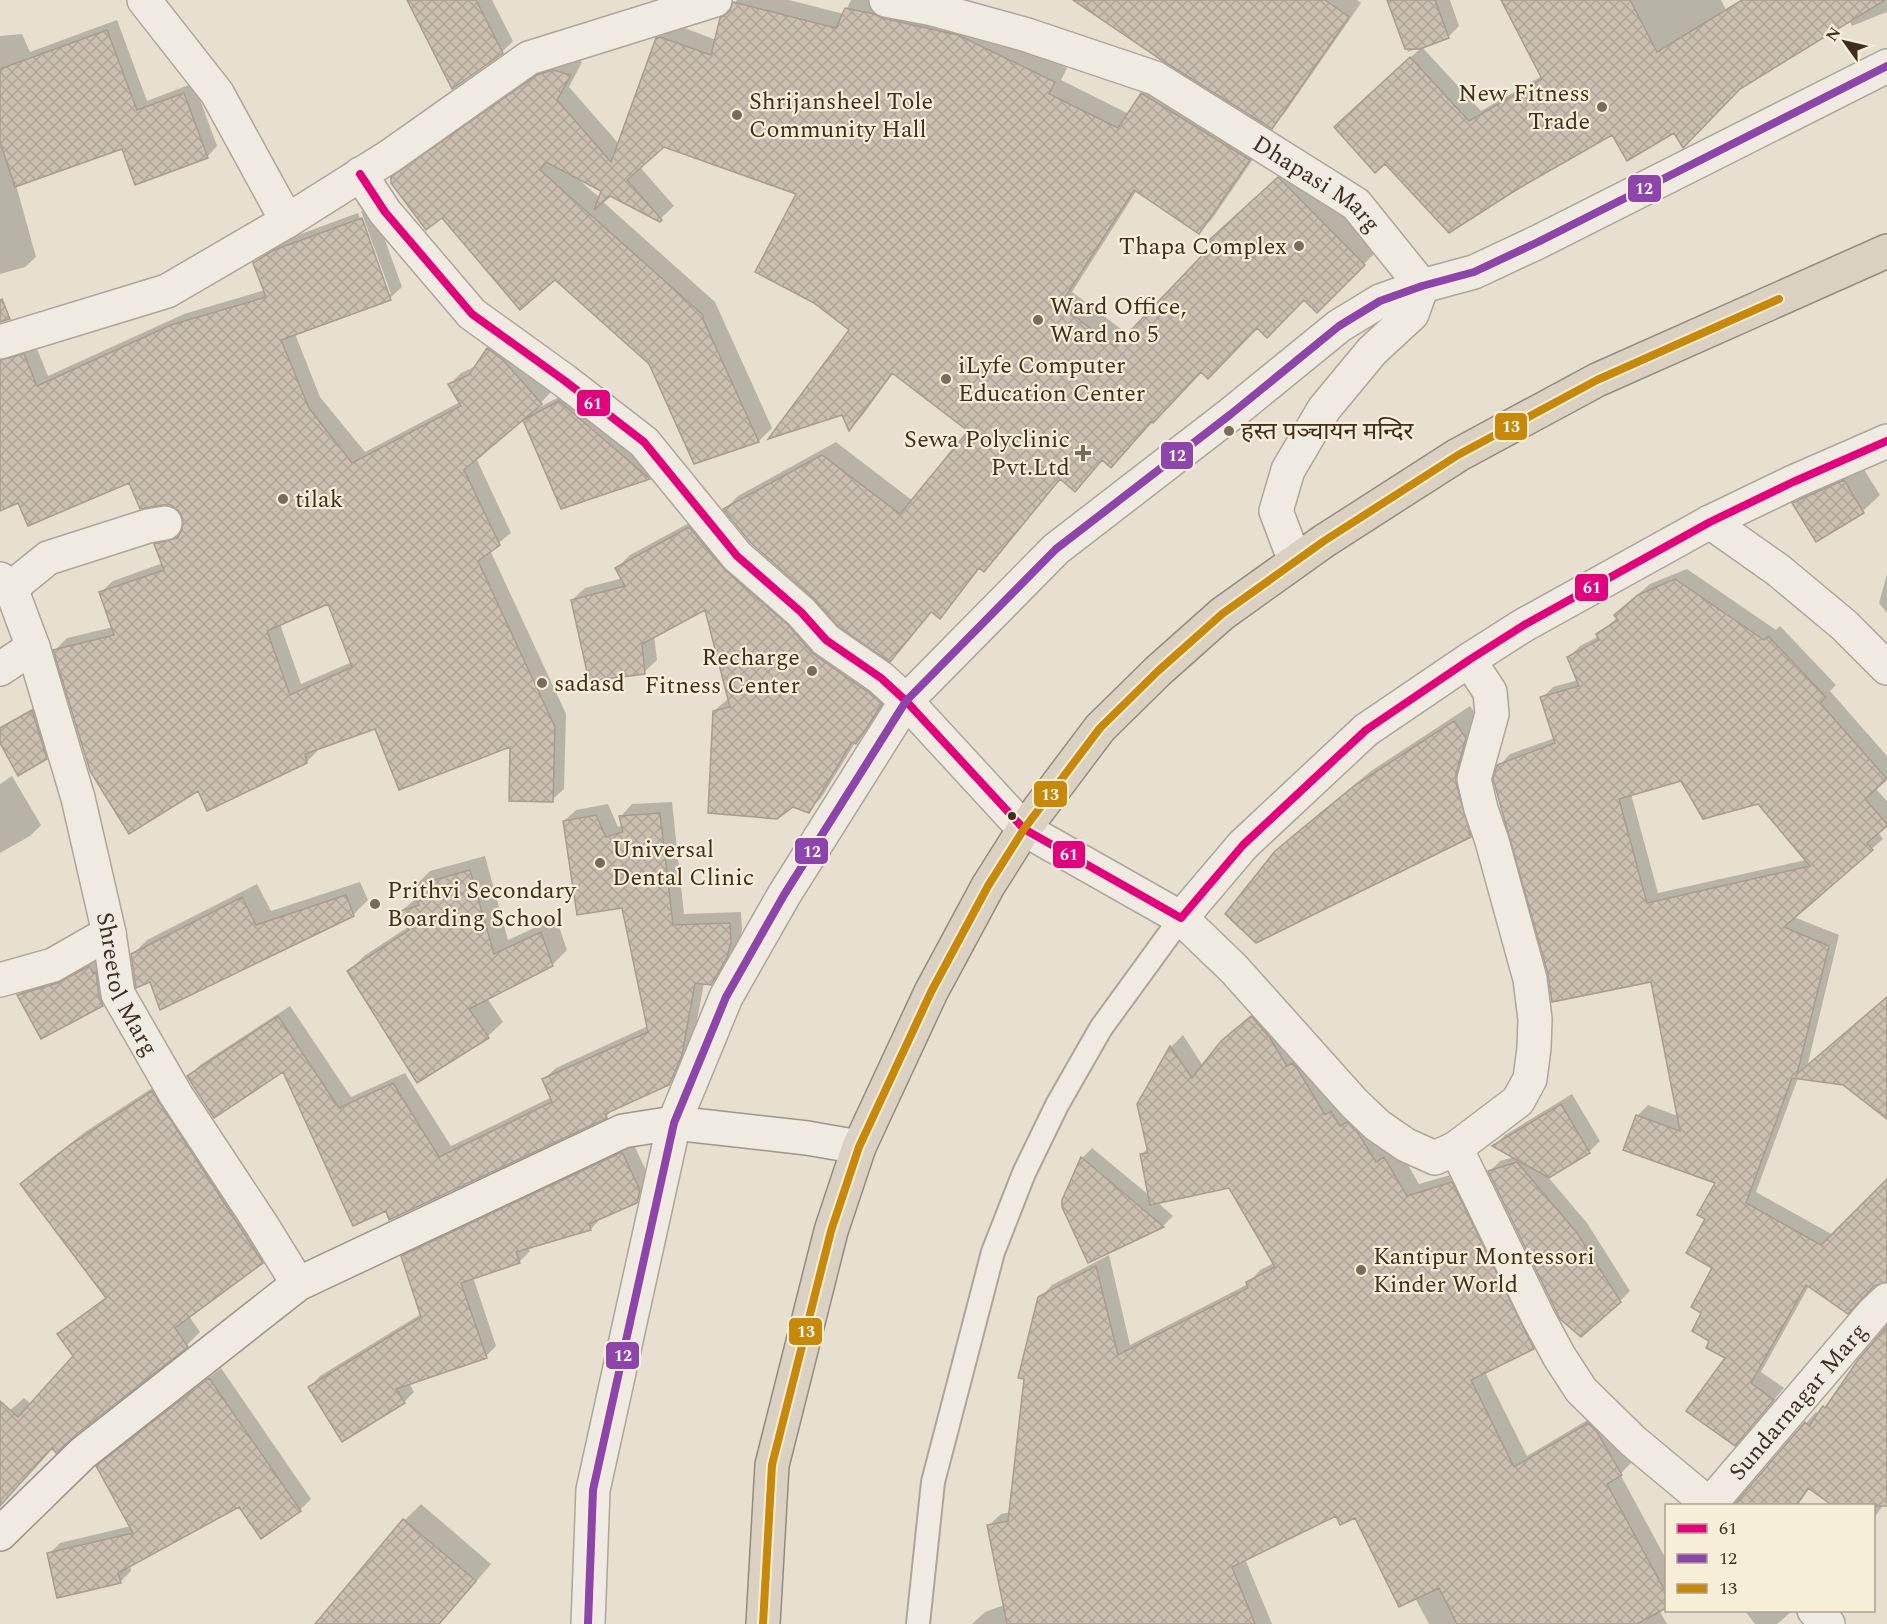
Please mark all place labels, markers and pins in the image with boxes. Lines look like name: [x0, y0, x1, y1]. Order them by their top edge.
place label: New Fitness Trade: [1458, 76, 1590, 140]
place label: Shrijansheel Tole Community Hall: [749, 84, 933, 148]
marker: New Fitness Trade: [1595, 100, 1609, 114]
marker: Shrijansheel Tole Community Hall: [730, 108, 744, 122]
place label: Thapa Complex: [1119, 229, 1287, 265]
marker: Thapa Complex: [1292, 239, 1306, 253]
place label: Ward Office, Ward no 5: [1050, 289, 1186, 353]
marker: Ward Office, Ward no 5: [1031, 313, 1045, 327]
place label: iLyfe Computer Education Center: [958, 348, 1145, 412]
marker: iLyfe Computer Education Center: [939, 372, 953, 386]
place label: हस्त पञ्चायन मन्दिर: [1241, 414, 1415, 450]
place label: Sewa Polyclinic Pvt.Ltd: [904, 422, 1070, 486]
marker: हस्त पञ्चायन मन्दिर: [1222, 424, 1236, 438]
marker: Sewa Polyclinic Pvt.Ltd: [1074, 444, 1092, 462]
place label: tilak: [295, 482, 343, 518]
marker: tilak: [276, 492, 290, 506]
place label: Recharge Fitness Center: [645, 640, 800, 704]
marker: Recharge Fitness Center: [805, 664, 819, 678]
place label: sadasd: [554, 666, 625, 702]
marker: sadasd: [535, 676, 549, 690]
unlabelled marker: [1006, 810, 1018, 822]
place label: Universal Dental Clinic: [612, 832, 754, 896]
marker: Universal Dental Clinic: [593, 856, 607, 870]
place label: Prithvi Secondary Boarding School: [387, 873, 577, 937]
marker: Prithvi Secondary Boarding School: [368, 897, 382, 911]
place label: Kantipur Montessori Kinder World: [1373, 1239, 1595, 1303]
marker: Kantipur Montessori Kinder World: [1354, 1263, 1368, 1277]

